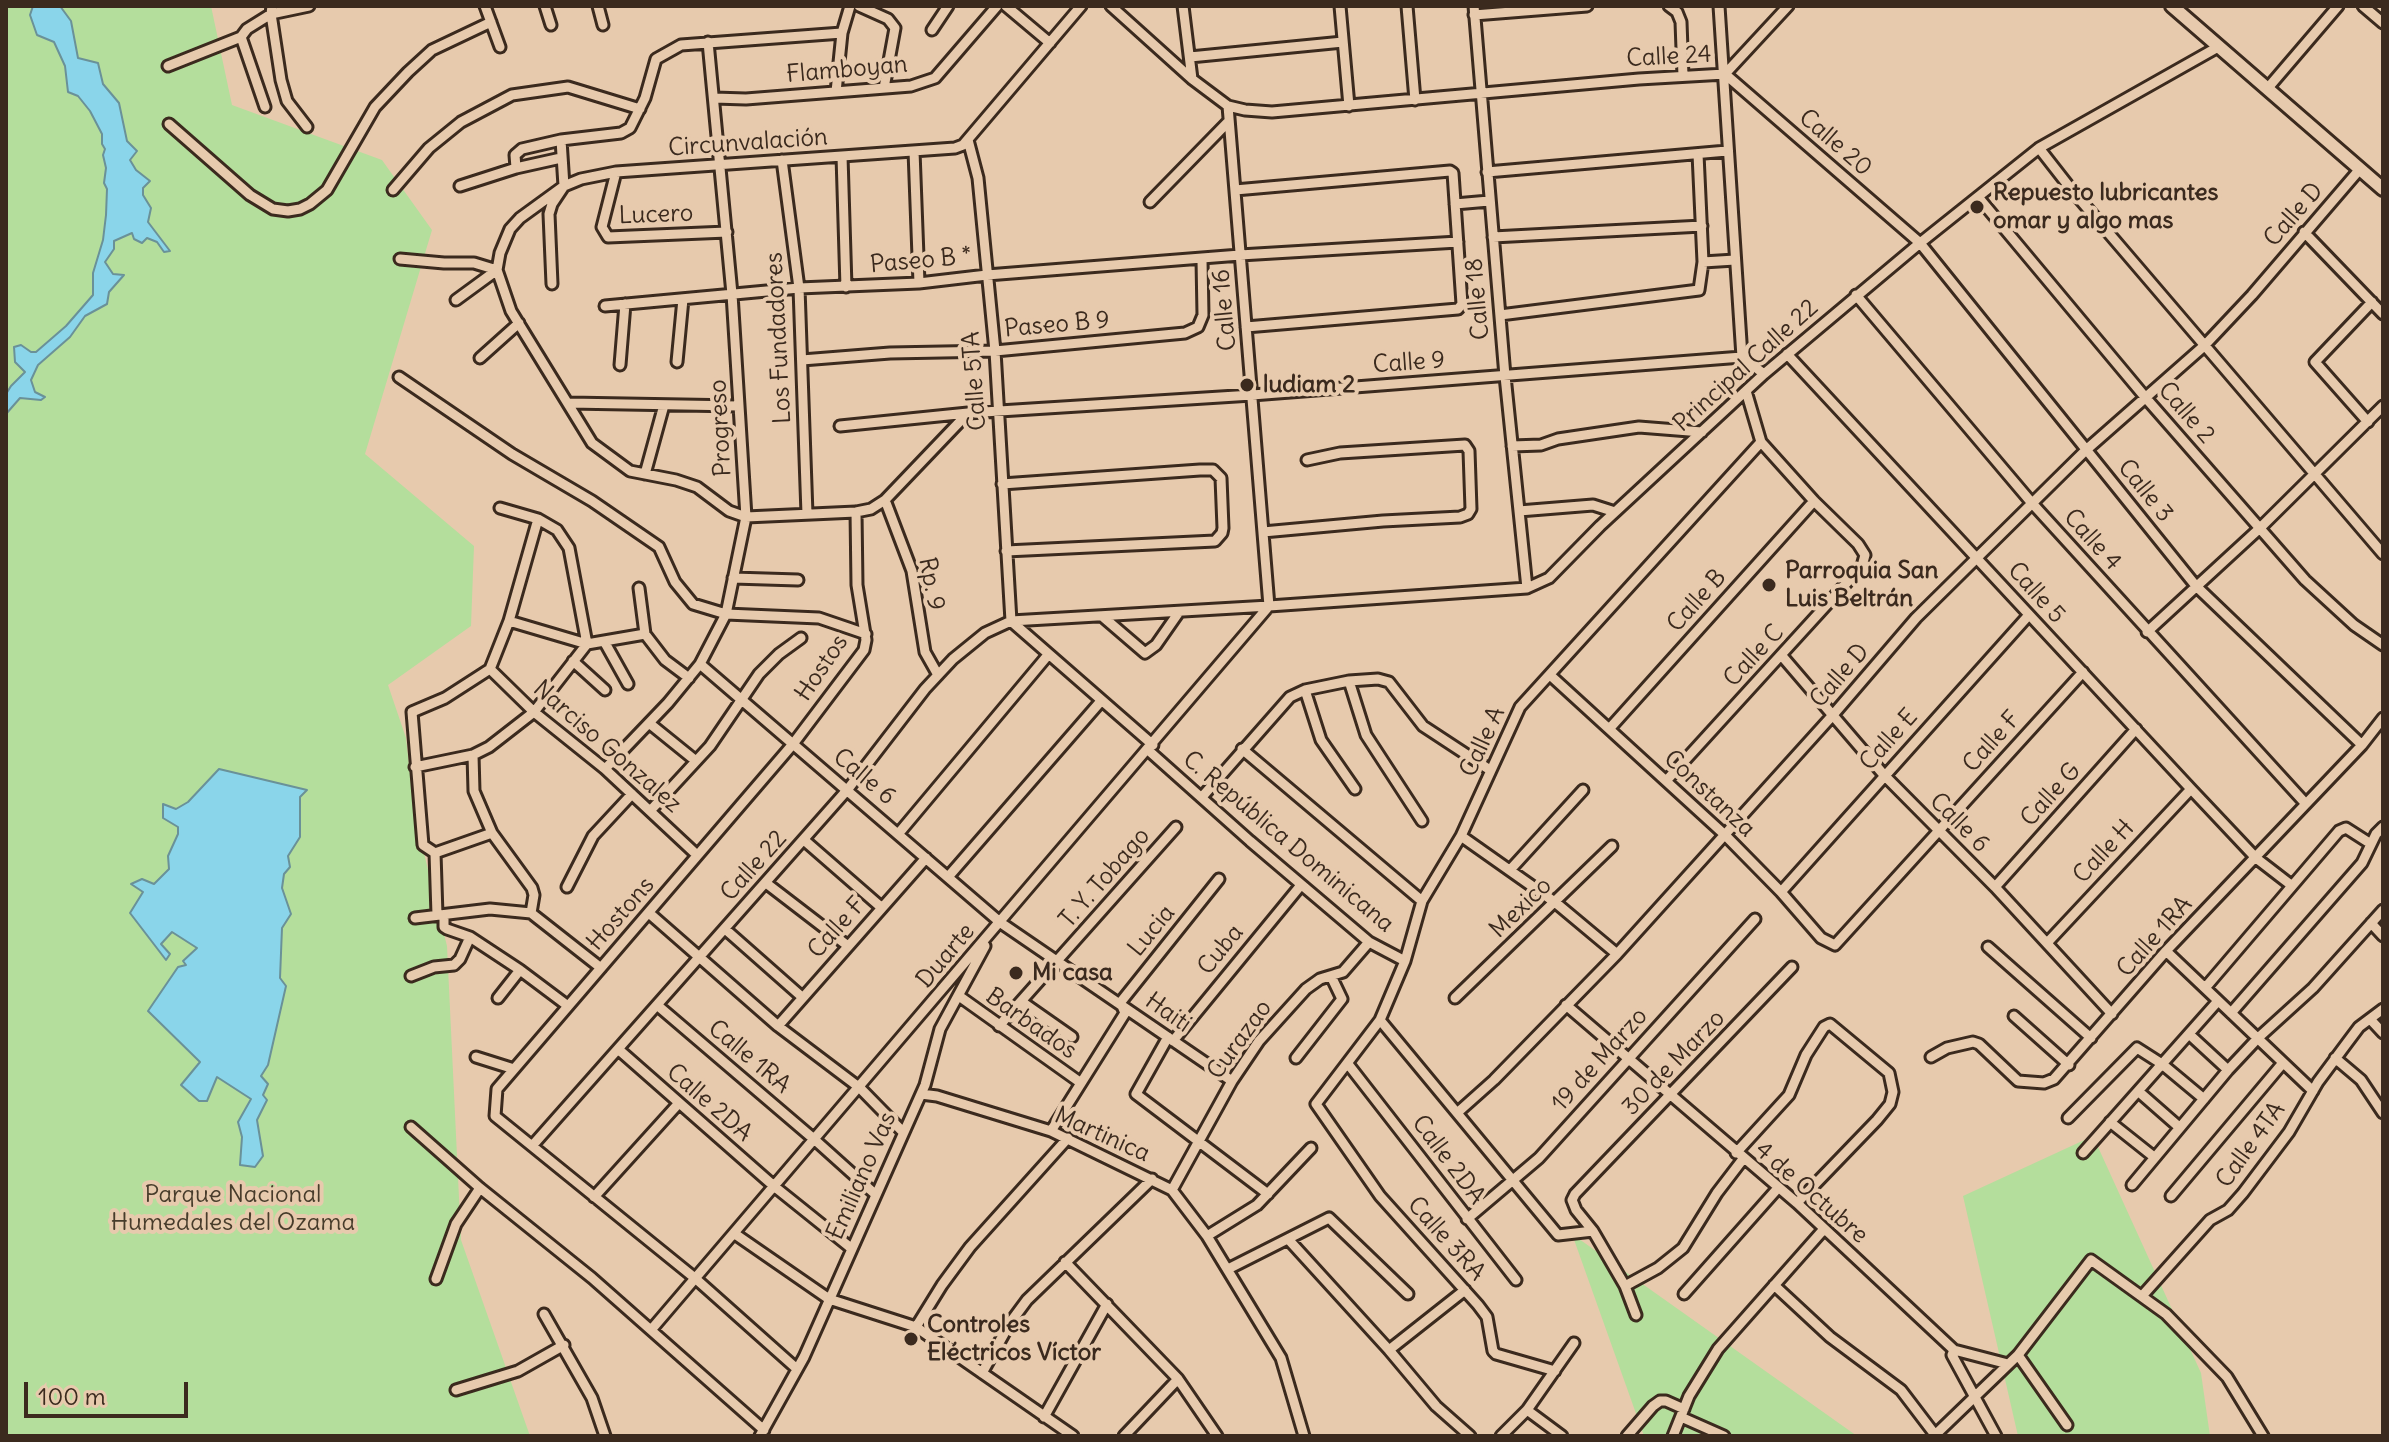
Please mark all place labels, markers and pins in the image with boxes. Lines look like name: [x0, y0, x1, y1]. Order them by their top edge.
place label: Repuesto lubricantes omar y algo mas: [1993, 179, 2218, 235]
marker: Repuesto lubricantes omar y algo mas: [1968, 198, 1986, 216]
place label: ludiam 2: [1263, 371, 1355, 399]
marker: ludiam 2: [1238, 376, 1256, 394]
place label: Parroquia San Luis Beltrán: [1785, 557, 1938, 613]
marker: Parroquia San Luis Beltrán: [1760, 576, 1778, 594]
place label: Mi casa: [1032, 959, 1113, 987]
marker: Mi casa: [1007, 964, 1025, 982]
place label: Controles Eléctricos Víctor: [927, 1311, 1101, 1367]
marker: Controles Eléctricos Víctor: [902, 1330, 920, 1348]

